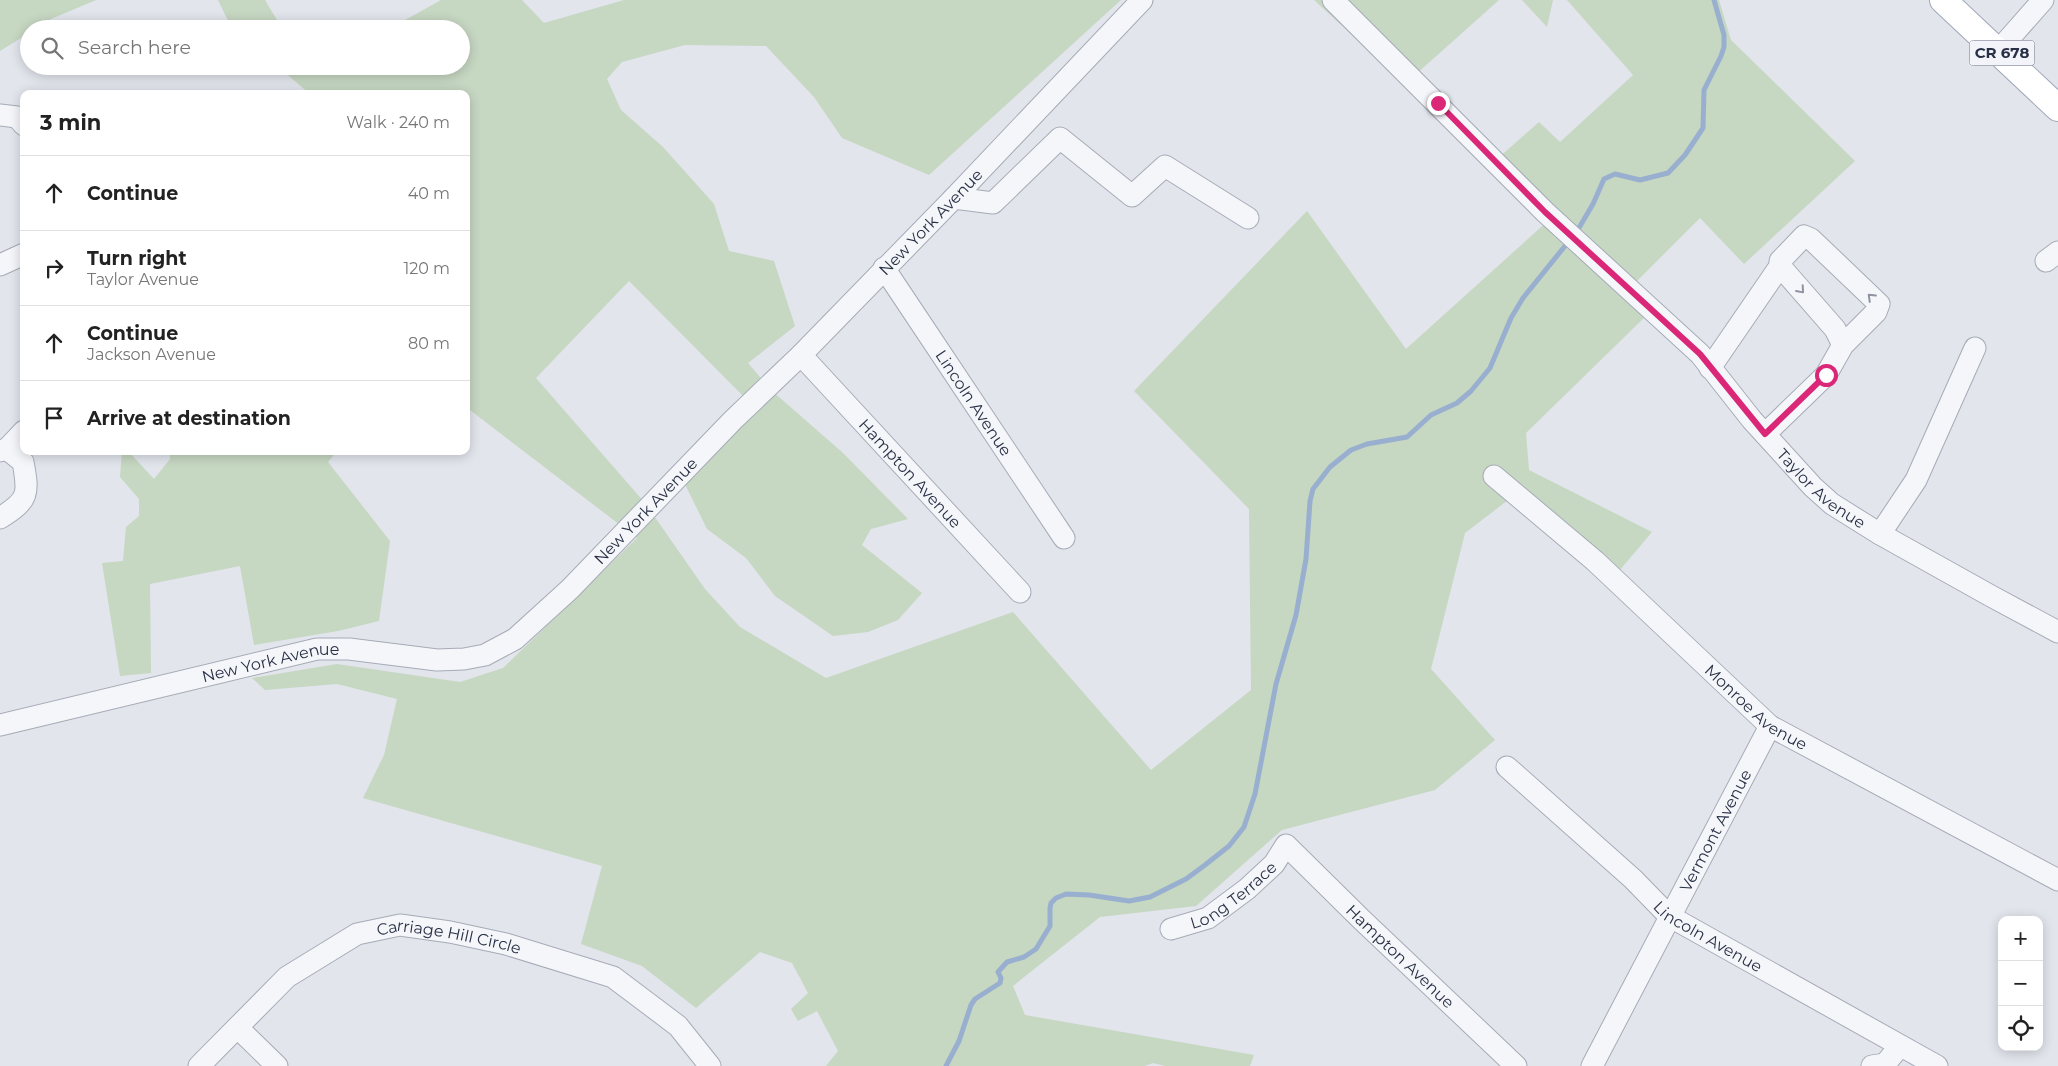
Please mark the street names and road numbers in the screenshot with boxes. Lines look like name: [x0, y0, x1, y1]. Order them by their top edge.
road number: CR 678: [1970, 40, 2034, 66]
street label: New York Avenue: [875, 165, 987, 279]
street label: Lincoln Avenue: [931, 347, 1016, 460]
street label: Hampton Avenue: [855, 415, 965, 532]
street label: Taylor Avenue: [1773, 445, 1869, 533]
street label: New York Avenue: [590, 454, 701, 568]
street label: New York Avenue: [200, 640, 339, 686]
street label: Monroe Avenue: [1701, 661, 1810, 754]
street label: Vermont Avenue: [1676, 766, 1756, 895]
street label: Long Terrace: [1188, 858, 1281, 933]
street label: Lincoln Avenue: [1649, 897, 1765, 976]
street label: Hampton Avenue: [1342, 901, 1458, 1012]
street label: Carriage Hill Circle: [375, 916, 523, 958]

